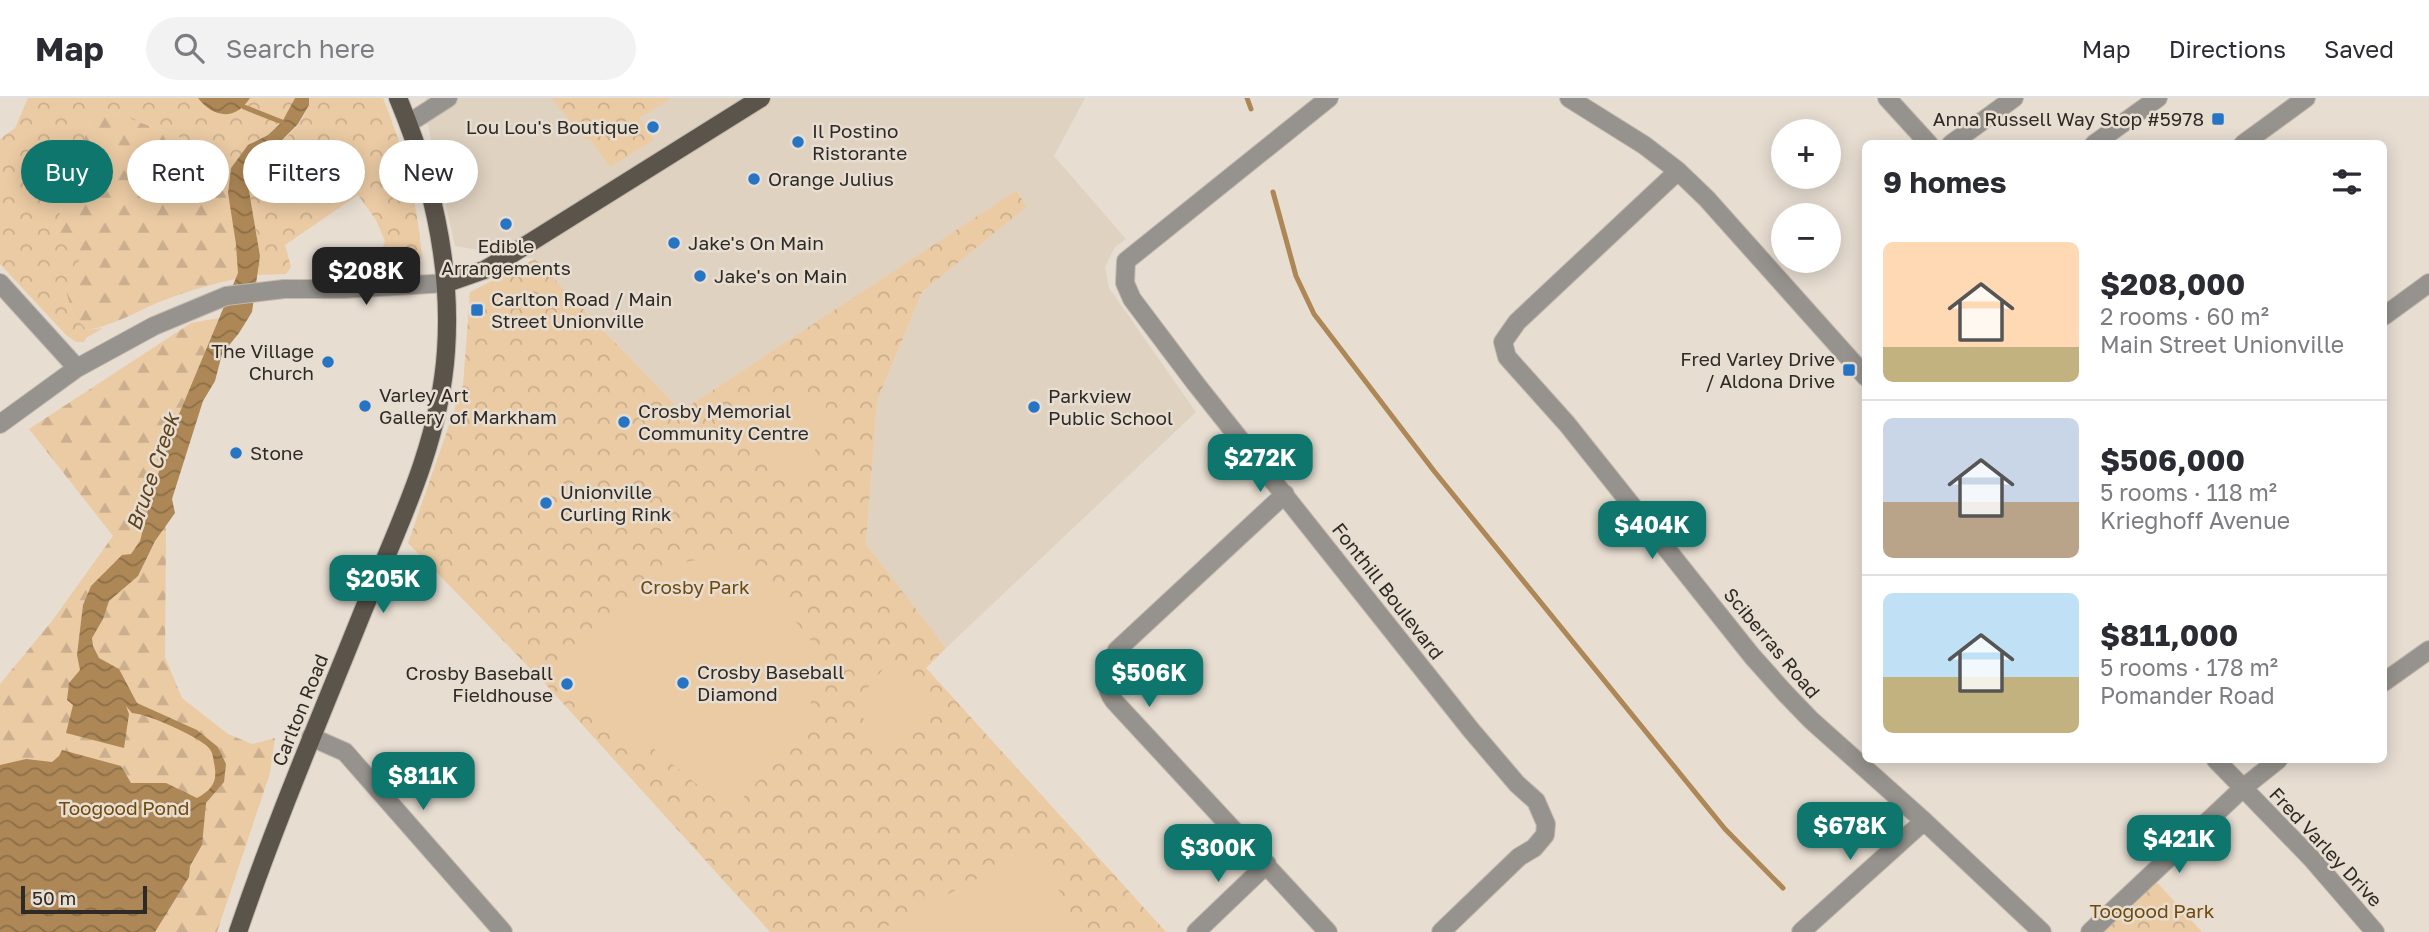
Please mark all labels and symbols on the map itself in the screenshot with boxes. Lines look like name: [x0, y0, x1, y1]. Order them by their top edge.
place label: Anna Russell Way Stop #5978: [1933, 107, 2204, 130]
marker: Anna Russell Way Stop #5978: [2210, 111, 2226, 127]
place label: Lou Lou's Boutique: [466, 115, 639, 138]
marker: Lou Lou's Boutique: [645, 119, 661, 135]
place label: Il Postino Ristorante: [812, 119, 907, 164]
marker: Il Postino Ristorante: [790, 134, 806, 150]
place label: Orange Julius: [768, 167, 894, 190]
marker: Orange Julius: [746, 171, 762, 187]
marker: Edible Arrangements: [498, 216, 514, 232]
place label: Jake's On Main: [688, 231, 824, 254]
place label: Edible Arrangements: [441, 234, 571, 279]
marker: Jake's On Main: [666, 235, 682, 251]
pin: $208K: [317, 248, 415, 307]
place label: Jake's on Main: [714, 264, 847, 287]
marker: Jake's on Main: [692, 268, 708, 284]
place label: Carlton Road / Main Street Unionville: [491, 287, 672, 332]
marker: Carlton Road / Main Street Unionville: [469, 302, 485, 318]
place label: The Village Church: [211, 339, 314, 384]
place label: Fred Varley Drive / Aldona Drive: [1680, 347, 1835, 392]
marker: The Village Church: [320, 354, 336, 370]
marker: Fred Varley Drive / Aldona Drive: [1841, 362, 1857, 378]
place label: Varley Art Gallery of Markham: [379, 383, 557, 428]
place label: Parkview Public School: [1048, 384, 1173, 429]
marker: Varley Art Gallery of Markham: [357, 398, 373, 414]
place label: Crosby Memorial Community Centre: [638, 399, 809, 444]
marker: Parkview Public School: [1026, 399, 1042, 415]
water label: Bruce Creek: [120, 408, 185, 534]
marker: Crosby Memorial Community Centre: [616, 414, 632, 430]
pin: $272K: [1211, 434, 1309, 494]
place label: Stone: [250, 441, 304, 464]
marker: Stone: [228, 445, 244, 461]
place label: Unionville Curling Rink: [560, 480, 672, 525]
marker: Unionville Curling Rink: [538, 495, 554, 511]
pin: $404K: [1603, 502, 1701, 561]
street label: Fonthill Boulevard: [1328, 518, 1449, 664]
pin: $205K: [334, 556, 432, 615]
park label: Crosby Park: [640, 575, 750, 598]
street label: Sciberras Road: [1720, 583, 1825, 703]
street label: Carlton Road: [267, 650, 332, 769]
pin: $506K: [1100, 650, 1198, 709]
place label: Crosby Baseball Diamond: [697, 660, 844, 705]
place label: Crosby Baseball Fieldhouse: [406, 661, 553, 706]
marker: Crosby Baseball Diamond: [675, 675, 691, 691]
marker: Crosby Baseball Fieldhouse: [559, 676, 575, 692]
pin: $811K: [374, 752, 472, 812]
street label: Fred Varley Drive: [2265, 782, 2388, 911]
park label: Toogood Pond: [59, 796, 189, 819]
pin: $678K: [1801, 802, 1899, 862]
pin: $421K: [2130, 816, 2228, 875]
pin: $300K: [1169, 824, 1267, 884]
scale bar: [21, 883, 147, 915]
park label: Toogood Park: [2090, 899, 2215, 922]

